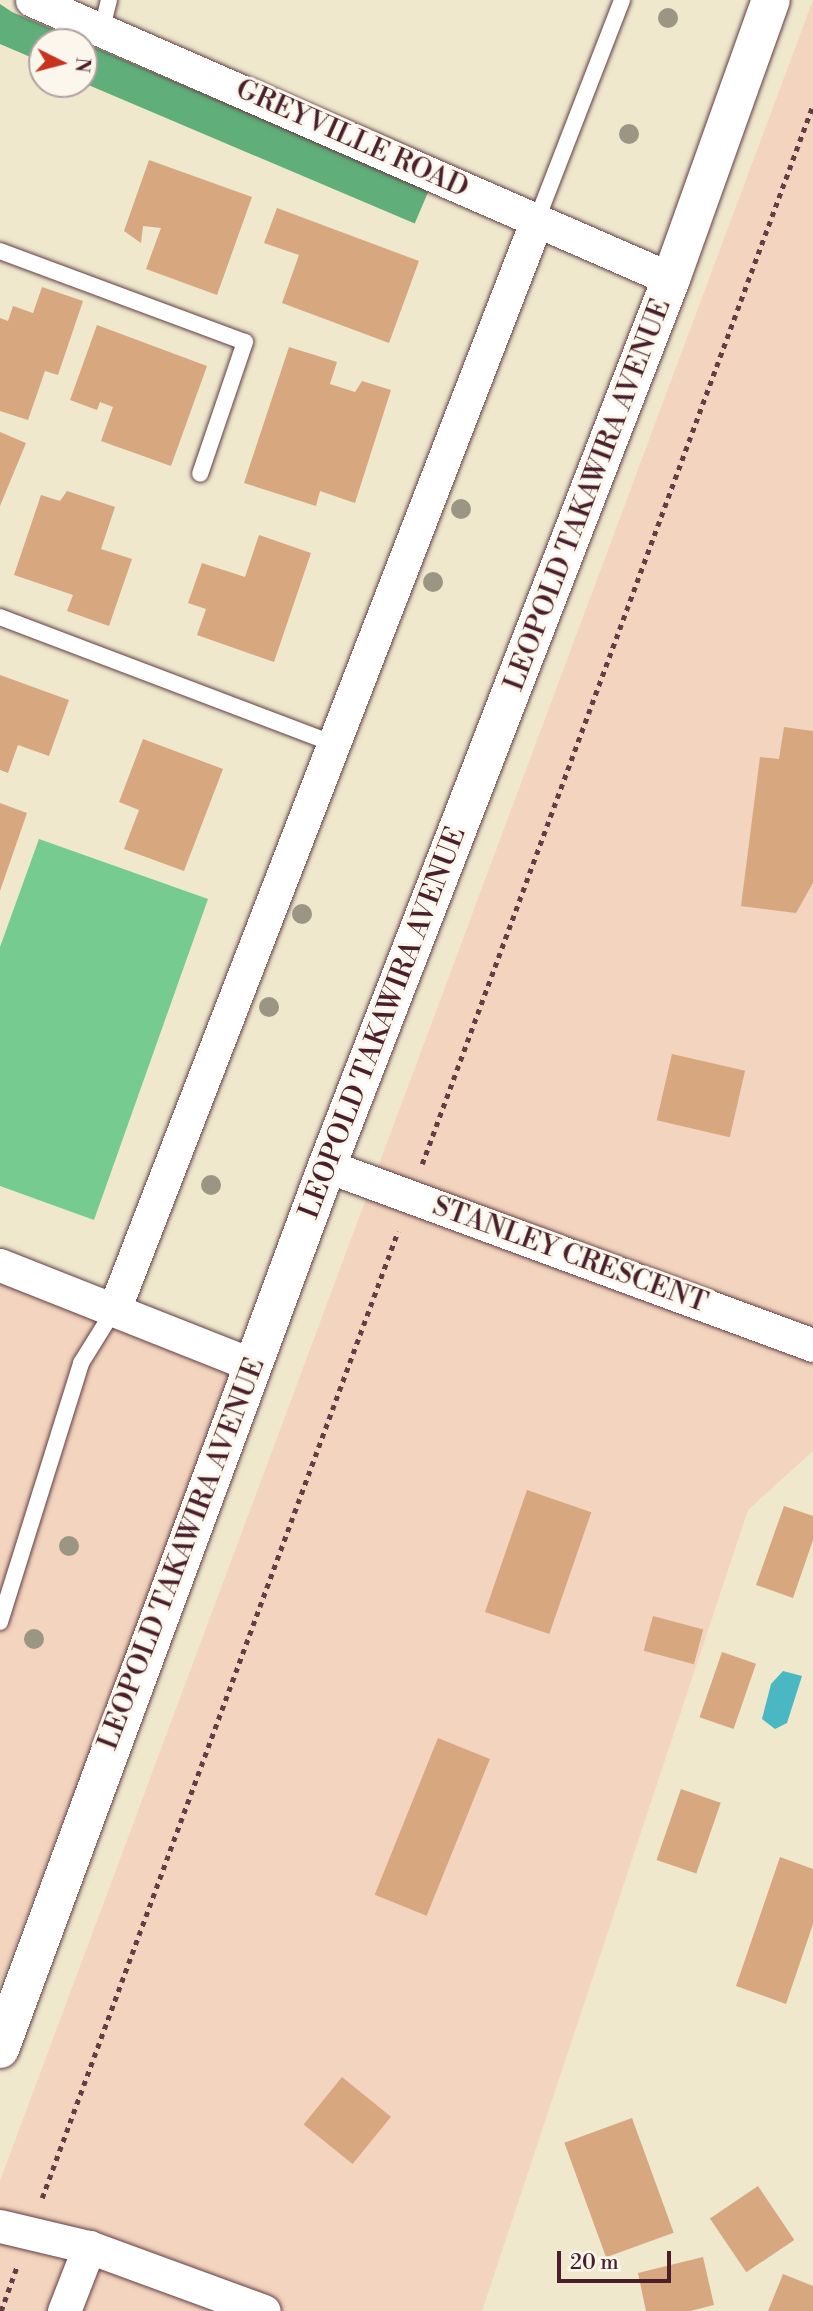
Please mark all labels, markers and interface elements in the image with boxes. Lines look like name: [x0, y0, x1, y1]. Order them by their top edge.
north arrow: [28, 28, 98, 98]
text: N: [69, 56, 95, 74]
street label: GREYVILLE ROAD: [230, 73, 474, 205]
street label: LEOPOLD TAKAWIRA AVENUE: [498, 294, 678, 696]
street label: LEOPOLD TAKAWIRA AVENUE: [293, 822, 473, 1224]
street label: STANLEY CRESCENT: [428, 1190, 712, 1320]
street label: LEOPOLD TAKAWIRA AVENUE: [92, 1353, 272, 1755]
scale bar: [561, 2238, 675, 2282]
text: 20 m: [570, 2250, 619, 2276]

